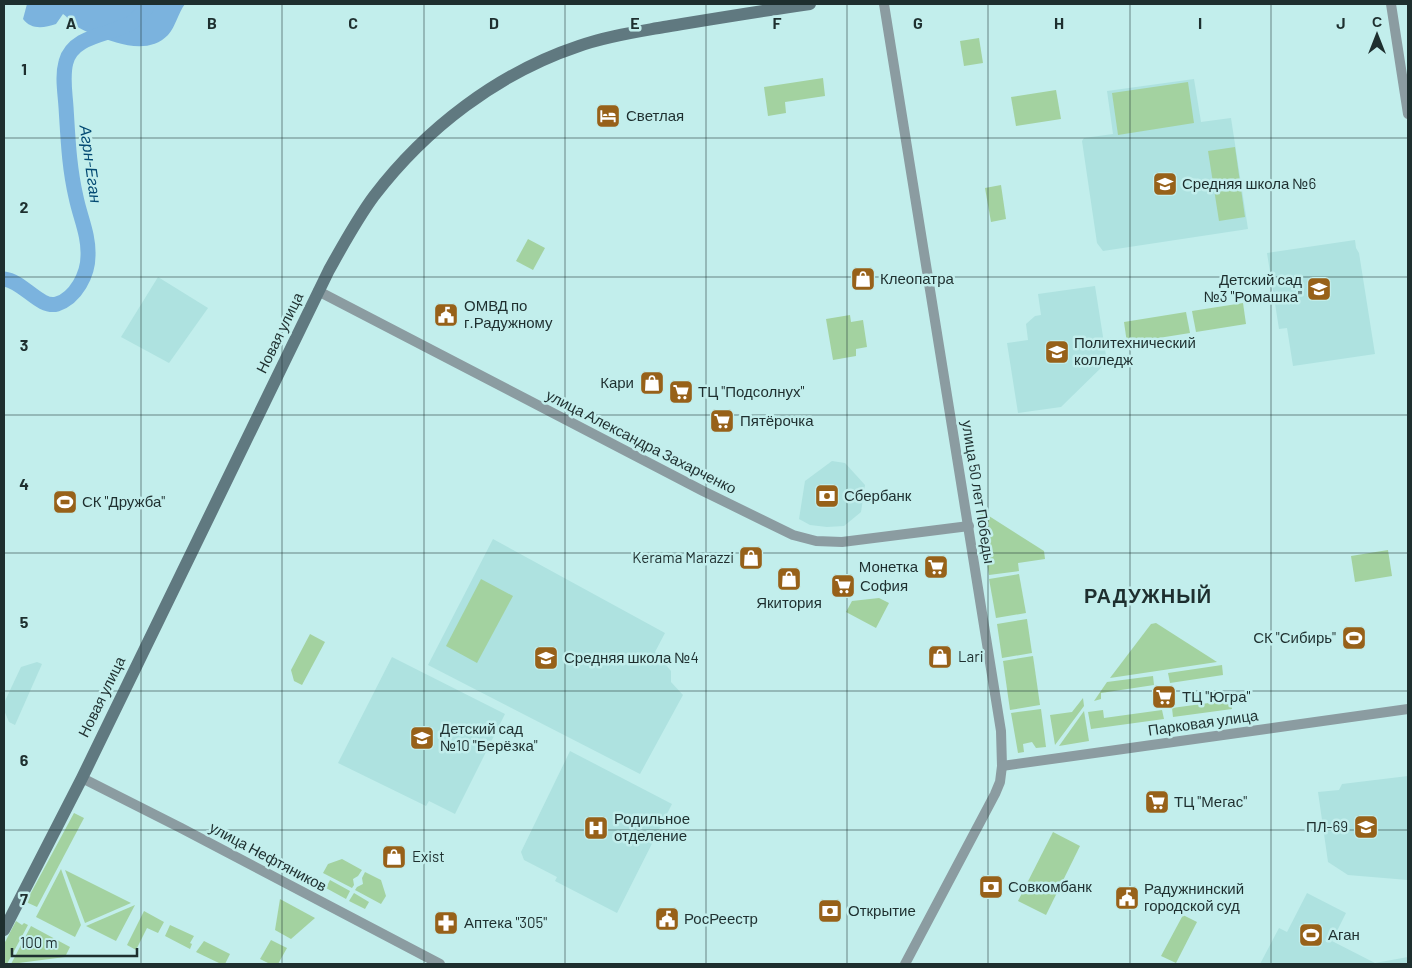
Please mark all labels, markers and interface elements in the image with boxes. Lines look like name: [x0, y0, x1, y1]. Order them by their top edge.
north arrow: [1352, 10, 1402, 60]
text: A: [66, 13, 77, 32]
text: B: [207, 13, 217, 32]
text: C: [348, 13, 358, 32]
text: D: [489, 13, 499, 32]
text: E: [630, 13, 640, 32]
text: F: [773, 13, 782, 32]
text: G: [913, 13, 923, 32]
text: H: [1054, 13, 1064, 32]
text: I: [1198, 13, 1202, 32]
text: J: [1336, 13, 1346, 32]
text: С: [1372, 13, 1382, 30]
text: 1: [21, 59, 27, 78]
hotel icon: Светлая: [595, 103, 621, 129]
place label: Светлая: [626, 106, 684, 124]
water label: Агрн-Еган: [76, 123, 106, 204]
school or university icon: Средняя школа №6: [1152, 171, 1178, 197]
place label: Средняя школа №6: [1182, 174, 1316, 192]
text: 2: [20, 197, 29, 216]
shop icon: Клеопатра: [850, 266, 876, 292]
place label: Клеопатра: [880, 269, 955, 287]
place label: Детский сад №3 "Ромашка": [1204, 270, 1302, 305]
school or university icon: Детский сад №3 "Ромашка": [1306, 276, 1332, 302]
street label: Новая улица: [252, 289, 307, 376]
place label: ОМВД по г.Радужному: [464, 296, 553, 331]
public building icon: ОМВД по г.Радужному: [433, 302, 459, 328]
place label: Политехнический колледж: [1074, 333, 1196, 368]
text: 3: [20, 335, 28, 354]
school or university icon: Политехнический колледж: [1044, 339, 1070, 365]
shop icon: Кари: [639, 370, 665, 396]
place label: Кари: [600, 373, 634, 391]
supermarket icon: ТЦ "Подсолнух": [668, 379, 694, 405]
place label: ТЦ "Подсолнух": [698, 382, 804, 400]
street label: улица Александра Захарченко: [543, 385, 740, 497]
supermarket icon: Пятёрочка: [709, 408, 735, 434]
place label: Пятёрочка: [740, 411, 814, 429]
street label: улица 50 лет Победы: [959, 419, 999, 565]
text: 4: [19, 474, 29, 493]
bank icon: Сбербанк: [814, 483, 840, 509]
place label: Сбербанк: [844, 486, 912, 504]
sports icon: СК "Дружба": [52, 489, 78, 515]
place label: СК "Дружба": [82, 492, 165, 510]
shop icon: Kerama Marazzi: [738, 545, 764, 571]
place label: Kerama Marazzi: [632, 548, 734, 566]
supermarket icon: Монетка: [923, 554, 949, 580]
place label: Монетка: [859, 557, 919, 575]
shop icon: Якитория: [776, 566, 802, 592]
supermarket icon: София: [830, 573, 856, 599]
place label: София: [860, 576, 908, 594]
district label: РАДУЖНЫЙ: [1084, 583, 1212, 607]
place label: Якитория: [756, 593, 822, 611]
text: 5: [20, 612, 29, 631]
sports icon: СК "Сибирь": [1341, 625, 1367, 651]
place label: СК "Сибирь": [1253, 628, 1336, 646]
shop icon: Lari: [927, 644, 953, 670]
school or university icon: Средняя школа №4: [533, 645, 559, 671]
place label: Lari: [958, 647, 983, 665]
place label: Средняя школа №4: [564, 648, 699, 666]
street label: Новая улица: [74, 653, 129, 740]
supermarket icon: ТЦ "Югра": [1151, 684, 1177, 710]
place label: ТЦ "Югра": [1182, 687, 1251, 705]
street label: Парковая улица: [1147, 705, 1260, 739]
place label: Детский сад №10 "Берёзка": [440, 719, 538, 754]
school or university icon: Детский сад №10 "Берёзка": [409, 725, 435, 751]
text: 6: [20, 750, 29, 769]
supermarket icon: ТЦ "Мегас": [1144, 789, 1170, 815]
place label: ТЦ "Мегас": [1174, 792, 1247, 810]
place label: Родильное отделение: [614, 809, 690, 844]
school or university icon: ПЛ-69: [1353, 814, 1379, 840]
hospital icon: Родильное отделение: [583, 815, 609, 841]
place label: ПЛ-69: [1306, 817, 1348, 835]
street label: улица Нефтяников: [207, 818, 330, 895]
shop icon: Exist: [381, 844, 407, 870]
place label: Exist: [412, 847, 445, 865]
bank icon: Совкомбанк: [978, 874, 1004, 900]
place label: Совкомбанк: [1008, 877, 1092, 895]
place label: Радужнинский городской суд: [1144, 879, 1244, 914]
public building icon: Радужнинский городской суд: [1114, 885, 1140, 911]
text: 7: [20, 889, 28, 908]
bank icon: Открытие: [817, 898, 843, 924]
place label: Открытие: [848, 901, 916, 919]
public building icon: РосРеестр: [654, 906, 680, 932]
place label: РосРеестр: [684, 909, 758, 927]
pharmacy icon: Аптека "305": [433, 910, 459, 936]
place label: Аптека "305": [464, 913, 547, 931]
sports icon: Аган: [1298, 922, 1324, 948]
place label: Аган: [1328, 925, 1360, 943]
scale bar: [12, 926, 138, 958]
text: 100 m: [20, 933, 58, 951]

